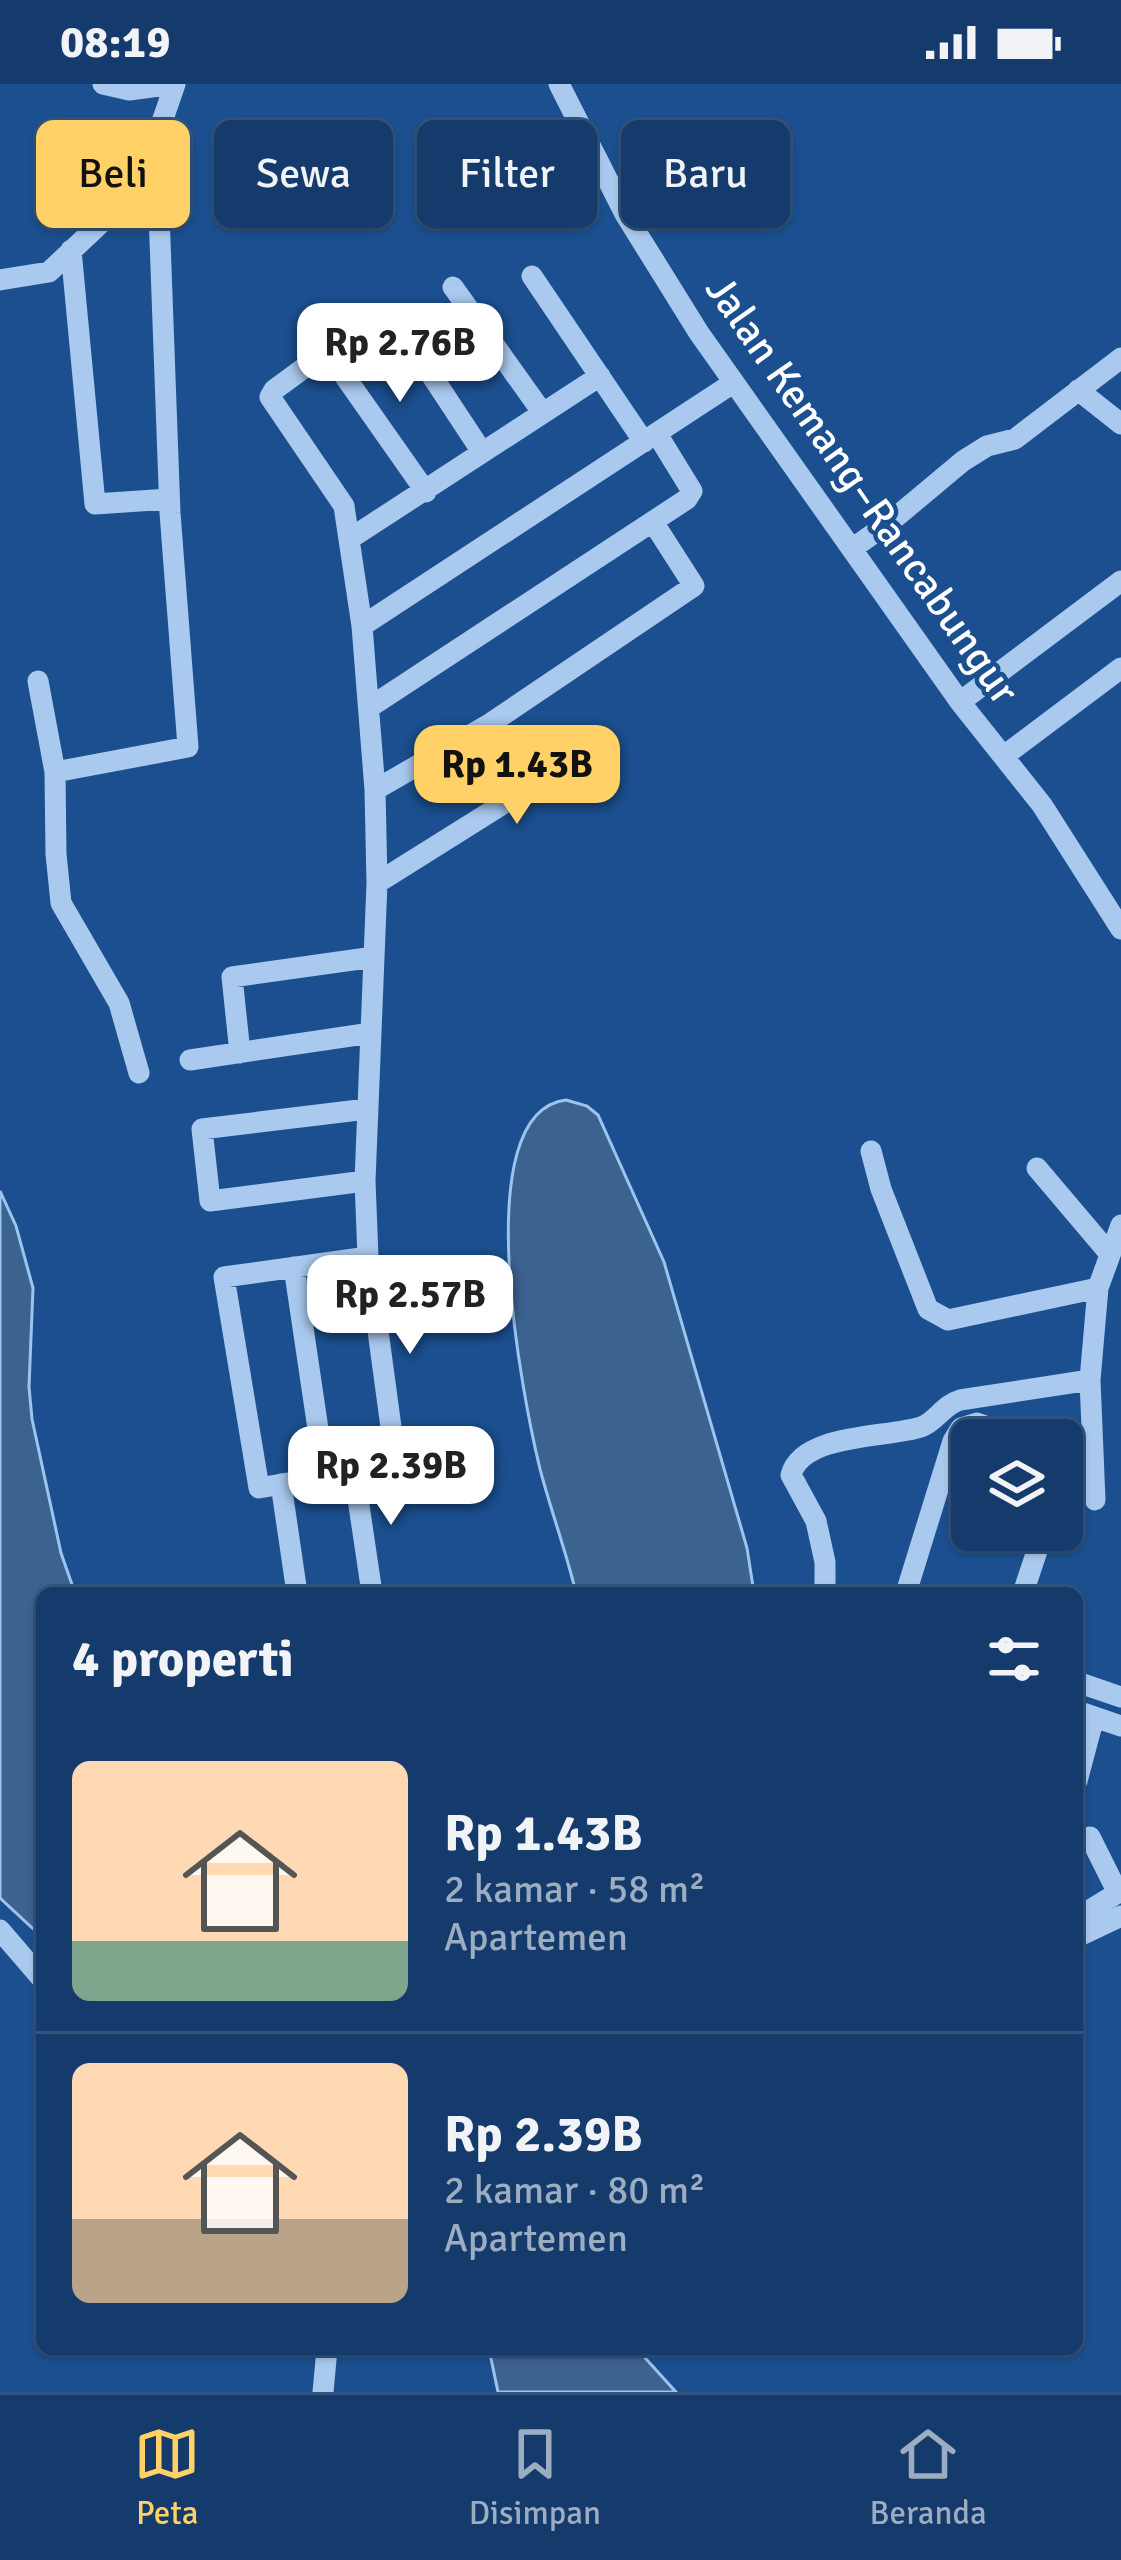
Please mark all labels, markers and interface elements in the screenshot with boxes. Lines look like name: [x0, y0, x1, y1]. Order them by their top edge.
text: 08:19: [60, 15, 170, 70]
chip: Beli: [36, 120, 190, 228]
chip: Sewa: [214, 120, 393, 228]
chip: Filter: [417, 120, 597, 228]
chip: Baru: [621, 120, 790, 228]
street label: Jalan Kemang–Rancabungur: [695, 266, 1030, 714]
pin: Rp 2.76B: [276, 303, 524, 405]
text: Rp 2.76B: [324, 318, 476, 366]
pin: Rp 1.43B: [393, 725, 641, 827]
text: Rp 1.43B: [441, 740, 593, 788]
pin: Rp 2.57B: [286, 1255, 534, 1357]
text: Rp 2.57B: [334, 1270, 486, 1318]
map controls: [951, 1419, 1083, 1551]
button: layers: [951, 1419, 1083, 1551]
pin: Rp 2.39B: [267, 1426, 515, 1528]
text: Rp 2.39B: [315, 1441, 467, 1489]
icon: filters: [981, 1626, 1047, 1692]
text: 4 properti: [72, 1628, 294, 1691]
text: Rp 1.43B: [444, 1802, 643, 1865]
icon: home: [168, 1809, 312, 1953]
text: 2 kamar · 58 m²: [444, 1865, 705, 1913]
text: Apartemen: [444, 1913, 628, 1961]
text: Rp 2.39B: [444, 2103, 643, 2166]
icon: home: [168, 2111, 312, 2255]
text: 2 kamar · 80 m²: [444, 2166, 705, 2214]
text: Apartemen: [444, 2214, 628, 2262]
tab: Peta: [134, 2421, 200, 2534]
tab: Disimpan: [469, 2421, 601, 2534]
tab: Beranda: [869, 2421, 987, 2534]

